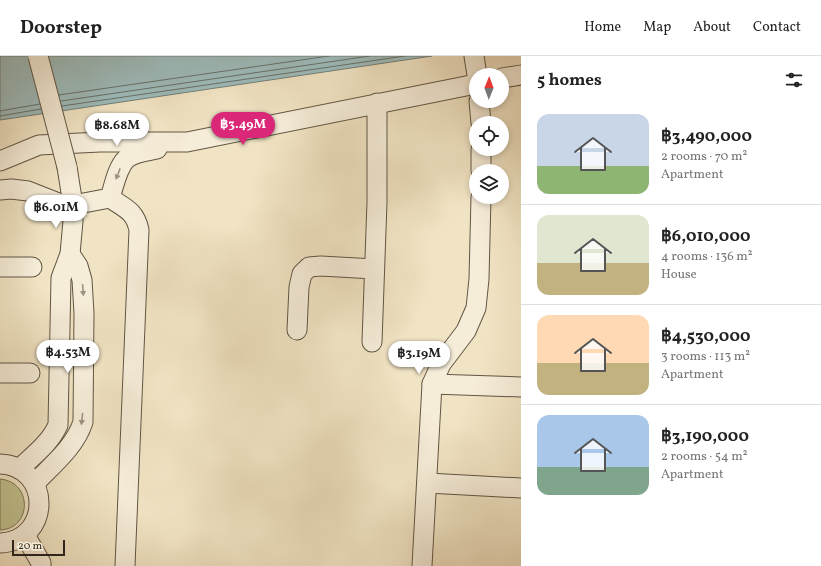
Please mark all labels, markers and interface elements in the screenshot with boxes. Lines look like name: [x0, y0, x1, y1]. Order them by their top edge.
text: Doorstep: [20, 15, 102, 41]
text: Home: [584, 18, 621, 37]
text: Map: [643, 18, 671, 37]
text: About: [693, 18, 731, 37]
text: Contact: [753, 18, 801, 37]
north arrow: [469, 68, 509, 108]
map controls: [469, 68, 509, 204]
text: 5 homes: [537, 69, 602, 92]
icon: filters: [783, 69, 805, 91]
pin: ฿3.49M: [210, 112, 276, 146]
pin: ฿8.68M: [84, 113, 150, 147]
text: ฿3.49M: [220, 116, 266, 134]
button: locate: [469, 116, 509, 156]
text: ฿8.68M: [94, 117, 140, 135]
text: ฿3,490,000: [661, 125, 752, 148]
icon: home: [569, 130, 617, 178]
text: 2 rooms · 70 m²: [661, 148, 747, 166]
button: layers: [469, 164, 509, 204]
text: Apartment: [661, 166, 724, 184]
one-way arrow: [115, 169, 121, 181]
pin: ฿6.01M: [23, 195, 89, 229]
text: ฿6.01M: [34, 199, 78, 217]
text: ฿6,010,000: [661, 225, 751, 248]
icon: home: [569, 231, 617, 279]
text: 4 rooms · 136 m²: [661, 248, 753, 266]
text: House: [661, 266, 697, 284]
one-way arrow: [80, 284, 86, 297]
text: ฿4,530,000: [661, 325, 751, 348]
icon: home: [569, 331, 617, 379]
pin: ฿4.53M: [35, 340, 101, 374]
pin: ฿3.19M: [386, 341, 452, 375]
text: ฿4.53M: [45, 344, 91, 362]
text: ฿3.19M: [397, 345, 441, 363]
text: 3 rooms · 113 m²: [661, 348, 750, 366]
text: Apartment: [661, 366, 724, 384]
one-way arrow: [79, 413, 86, 426]
text: ฿3,190,000: [661, 425, 749, 448]
icon: home: [569, 431, 617, 479]
text: 2 rooms · 54 m²: [661, 448, 748, 466]
text: Apartment: [661, 466, 724, 484]
scale bar: [12, 538, 65, 557]
text: 20 m: [18, 539, 42, 554]

